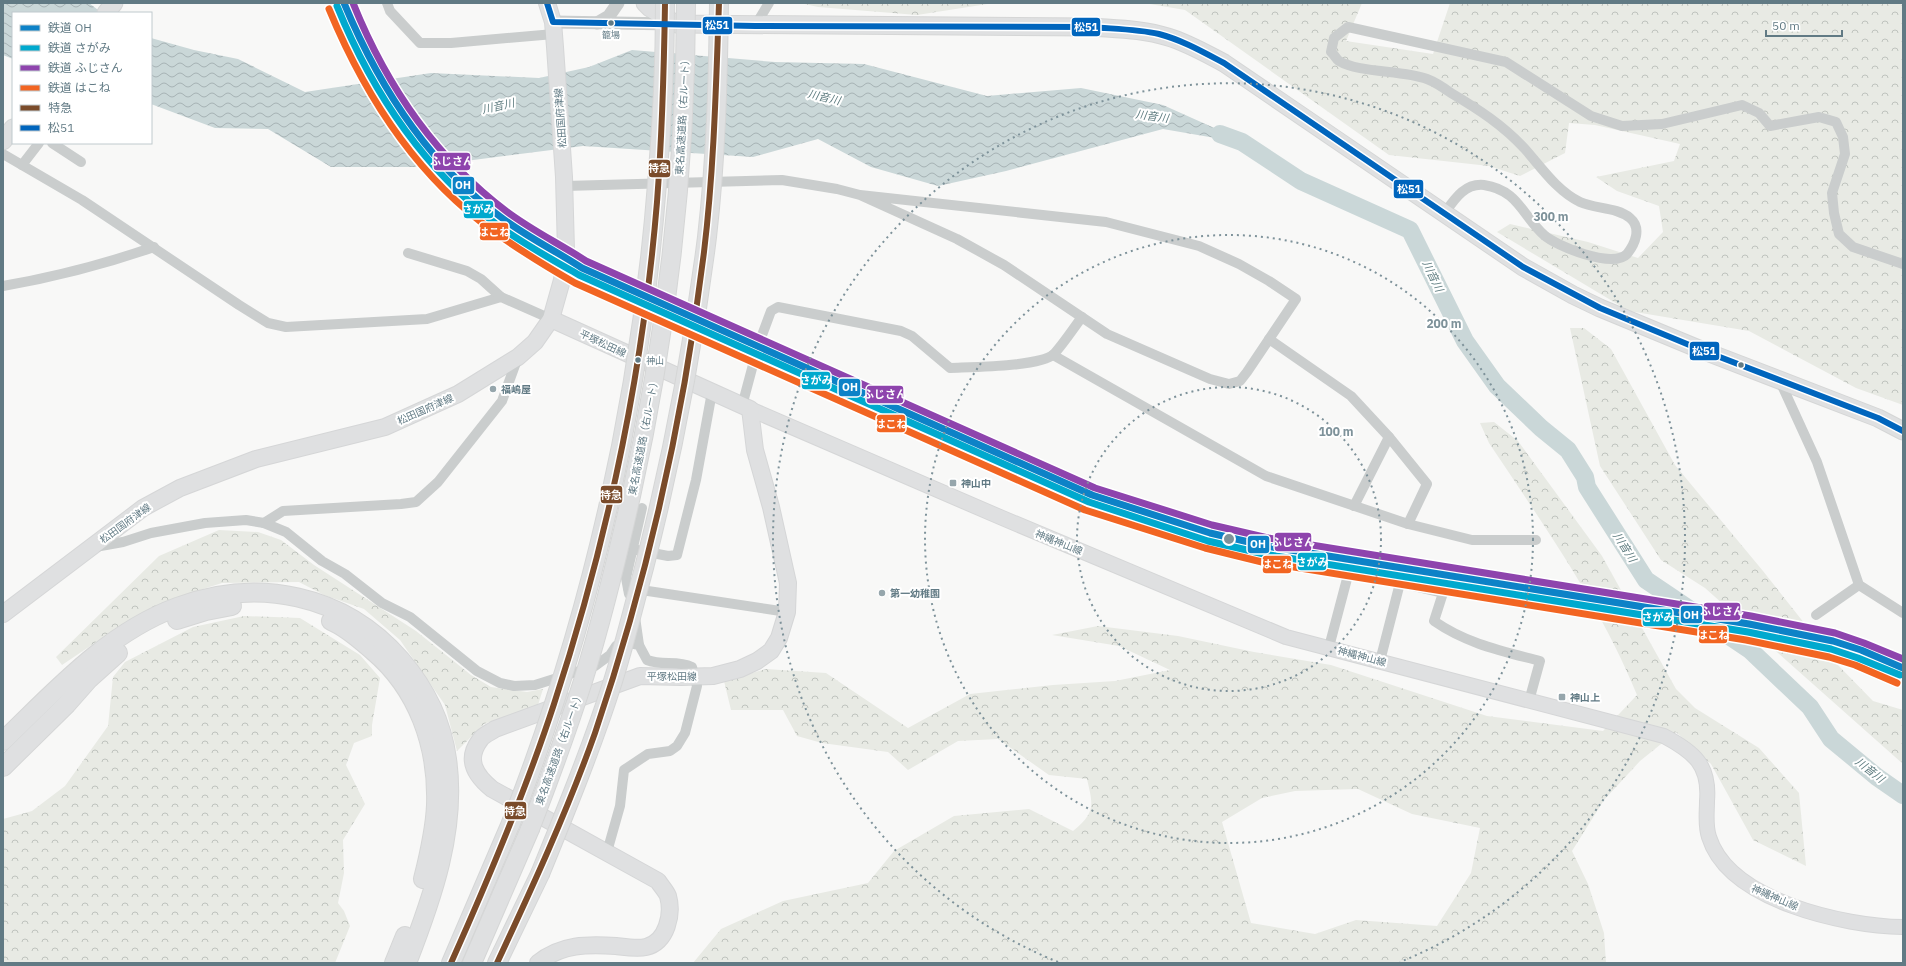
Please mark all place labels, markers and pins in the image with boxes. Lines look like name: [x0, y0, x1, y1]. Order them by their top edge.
marker: 籠場: [606, 18, 616, 28]
place label: 籠場: [602, 29, 620, 40]
marker: 神山: [633, 355, 643, 365]
place label: 神山: [646, 355, 664, 366]
unlabelled marker: [1736, 360, 1746, 370]
place label: 福嶋屋: [501, 383, 531, 396]
marker: 福嶋屋: [488, 384, 498, 394]
place label: 神山中: [961, 477, 991, 490]
marker: 神山中: [948, 478, 958, 488]
centre of rings: [1222, 532, 1236, 546]
place label: 第一幼稚園: [890, 587, 940, 600]
marker: 第一幼稚園: [877, 588, 887, 598]
place label: 神山上: [1570, 691, 1600, 704]
marker: 神山上: [1557, 692, 1567, 702]

